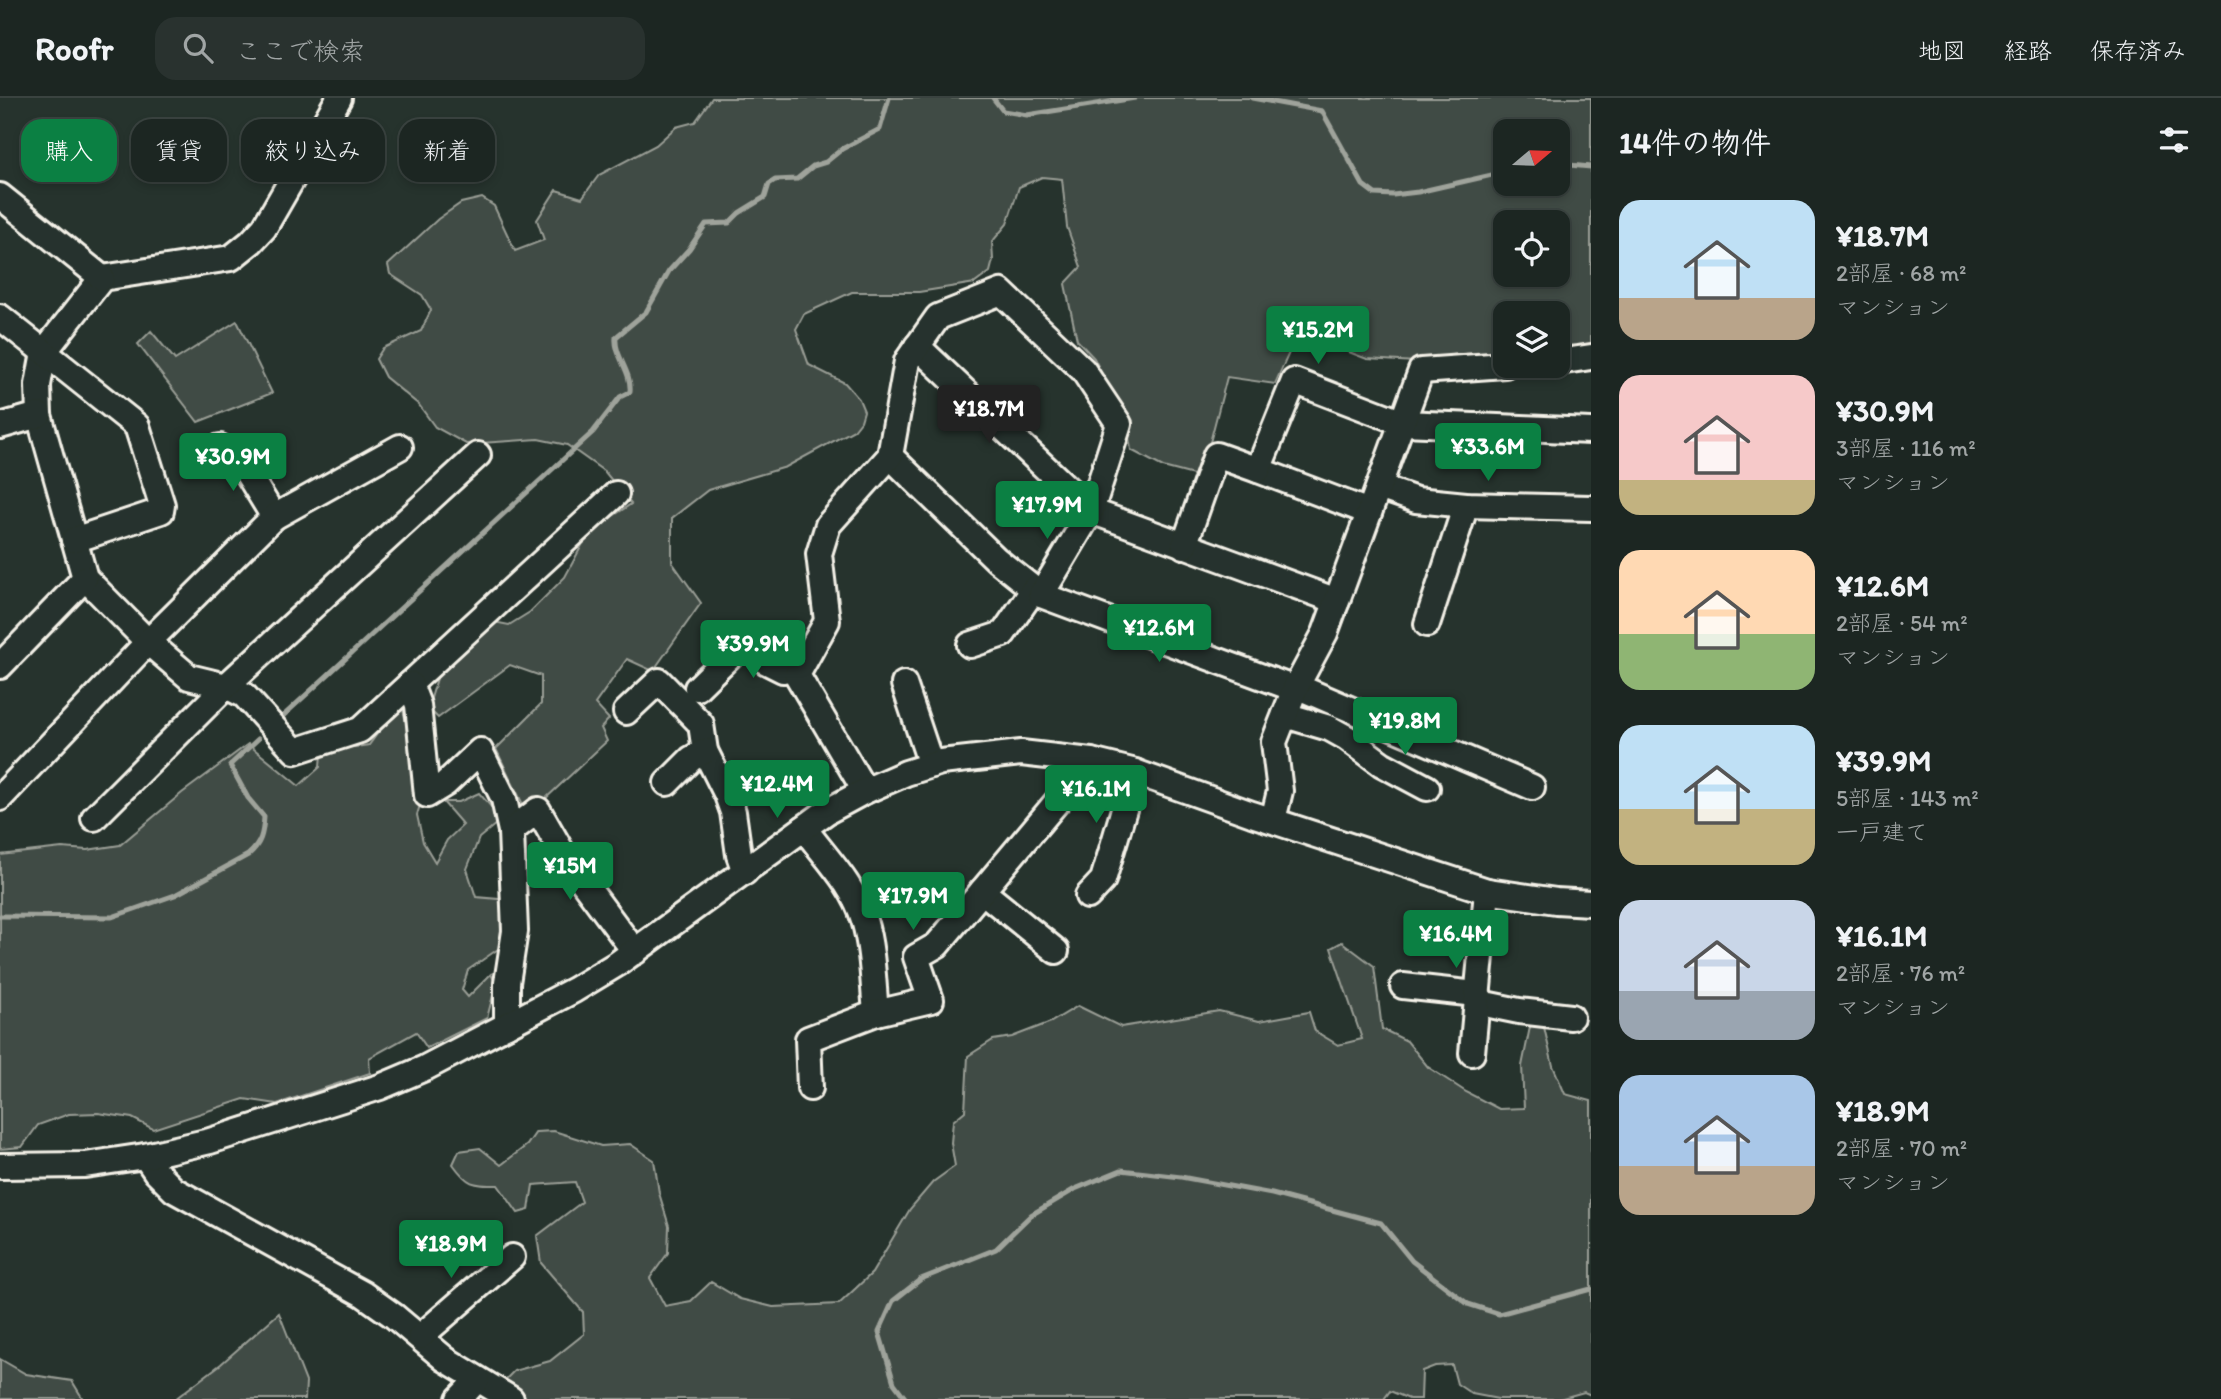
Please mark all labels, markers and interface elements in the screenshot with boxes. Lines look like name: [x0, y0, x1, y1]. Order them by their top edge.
search box: [155, 17, 645, 80]
text: Roofr: [35, 29, 113, 68]
icon: search: [179, 29, 217, 67]
text: ここで検索: [235, 35, 365, 67]
text: 地図: [1918, 36, 1966, 65]
text: 経路: [2004, 36, 2052, 65]
text: 保存済み: [2090, 36, 2186, 65]
chip: 購入: [21, 119, 117, 182]
chip: 賃貸: [131, 119, 227, 182]
chip: 絞り込み: [241, 119, 385, 182]
chip: 新着: [399, 119, 495, 182]
north arrow: [1493, 119, 1570, 196]
map controls: [1493, 119, 1570, 378]
icon: filters: [2155, 121, 2193, 159]
text: 14件の物件: [1619, 124, 1771, 161]
button: locate: [1493, 210, 1570, 287]
text: ¥18.7M: [1836, 217, 1929, 254]
icon: home: [1675, 228, 1759, 312]
text: 2部屋 · 68 m²: [1836, 259, 1966, 287]
text: マンション: [1836, 293, 1950, 321]
button: layers: [1493, 301, 1570, 378]
pin: ¥15.2M: [1261, 306, 1375, 366]
text: ¥15.2M: [1282, 315, 1354, 343]
pin: ¥18.7M: [932, 386, 1046, 445]
text: ¥30.9M: [1836, 392, 1934, 429]
text: ¥18.7M: [953, 394, 1025, 422]
icon: home: [1675, 403, 1759, 487]
pin: ¥33.6M: [1431, 424, 1545, 483]
text: ¥33.6M: [1451, 432, 1525, 460]
pin: ¥30.9M: [176, 434, 290, 493]
text: 3部屋 · 116 m²: [1836, 434, 1976, 462]
text: ¥30.9M: [195, 442, 271, 470]
text: マンション: [1836, 468, 1950, 496]
pin: ¥17.9M: [990, 482, 1104, 541]
text: ¥17.9M: [1012, 490, 1082, 518]
text: ¥12.6M: [1836, 567, 1929, 604]
icon: home: [1675, 578, 1759, 662]
pin: ¥12.6M: [1102, 604, 1216, 664]
text: 2部屋 · 54 m²: [1836, 609, 1968, 637]
text: ¥12.6M: [1123, 613, 1195, 641]
pin: ¥39.9M: [696, 620, 810, 680]
text: ¥39.9M: [716, 629, 790, 657]
text: マンション: [1836, 643, 1950, 671]
pin: ¥19.8M: [1348, 698, 1462, 757]
text: ¥19.8M: [1369, 706, 1441, 734]
text: ¥39.9M: [1836, 742, 1932, 779]
icon: home: [1675, 753, 1759, 837]
pin: ¥12.4M: [720, 760, 834, 820]
pin: ¥16.1M: [1039, 766, 1153, 825]
text: ¥12.4M: [740, 769, 814, 797]
text: ¥16.1M: [1061, 774, 1131, 802]
text: 5部屋 · 143 m²: [1836, 784, 1979, 812]
text: 一戸建て: [1836, 818, 1928, 846]
pin: ¥15M: [529, 842, 611, 902]
text: ¥15M: [543, 851, 597, 879]
pin: ¥17.9M: [856, 872, 970, 932]
text: ¥17.9M: [878, 881, 948, 909]
pin: ¥16.4M: [1399, 910, 1513, 970]
text: ¥16.1M: [1836, 917, 1927, 954]
text: ¥16.4M: [1419, 919, 1493, 947]
icon: home: [1675, 928, 1759, 1012]
text: 2部屋 · 76 m²: [1836, 959, 1965, 987]
text: マンション: [1836, 993, 1950, 1021]
text: ¥18.9M: [1836, 1092, 1930, 1129]
icon: home: [1675, 1103, 1759, 1187]
text: 2部屋 · 70 m²: [1836, 1134, 1967, 1162]
text: マンション: [1836, 1168, 1950, 1196]
pin: ¥18.9M: [394, 1220, 508, 1280]
text: ¥18.9M: [415, 1229, 487, 1257]

